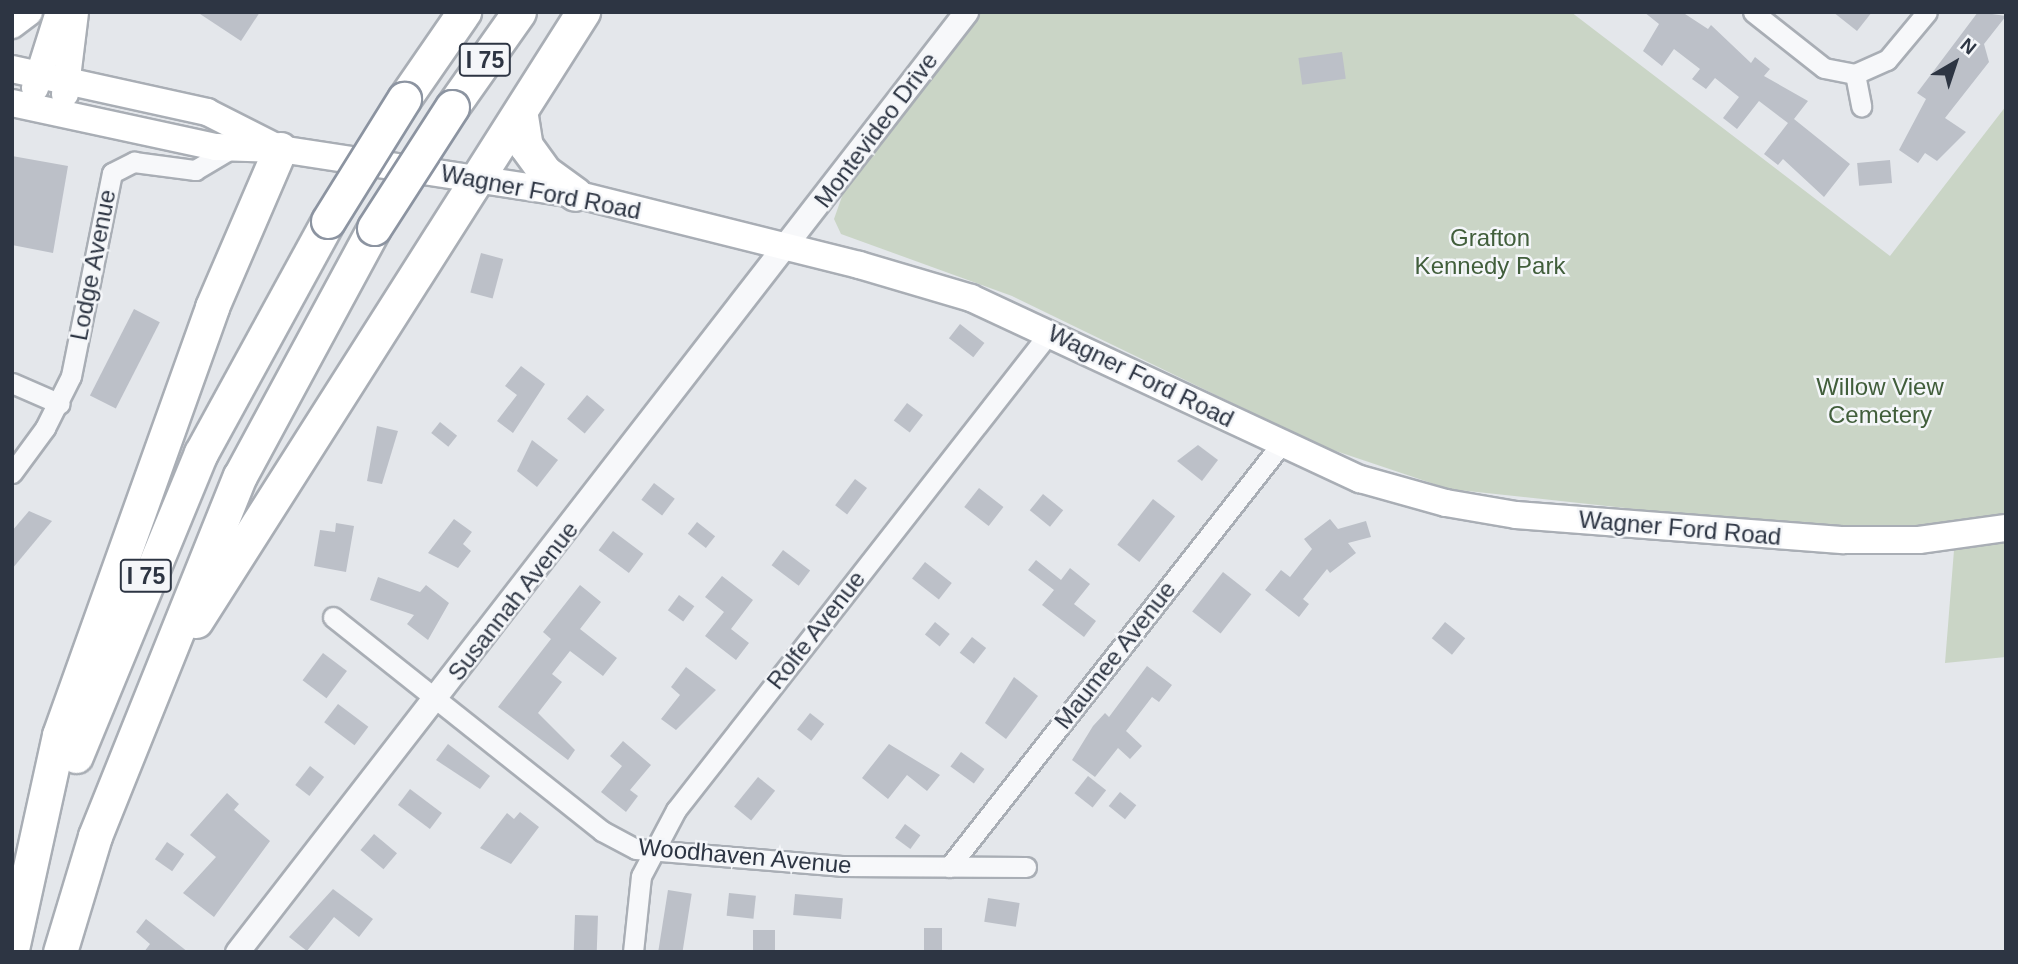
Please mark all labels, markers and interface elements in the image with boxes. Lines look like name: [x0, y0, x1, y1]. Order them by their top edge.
north arrow: [1920, 28, 1990, 98]
text: N: [1957, 34, 1980, 59]
road number: I 75: [459, 40, 511, 80]
street label: Montevideo Drive: [808, 47, 944, 213]
street label: Wagner Ford Road: [439, 158, 643, 226]
street label: Lodge Avenue: [64, 186, 122, 344]
park label: Grafton Kennedy Park: [1415, 224, 1565, 280]
street label: Wagner Ford Road: [1043, 319, 1239, 433]
park label: Willow View Cemetery: [1816, 373, 1944, 429]
street label: Wagner Ford Road: [1578, 505, 1782, 551]
street label: Susannah Avenue: [441, 515, 585, 687]
road number: I 75: [120, 556, 172, 596]
street label: Rolfe Avenue: [760, 565, 872, 695]
street label: Maumee Avenue: [1048, 575, 1182, 735]
street label: Woodhaven Avenue: [637, 832, 853, 880]

